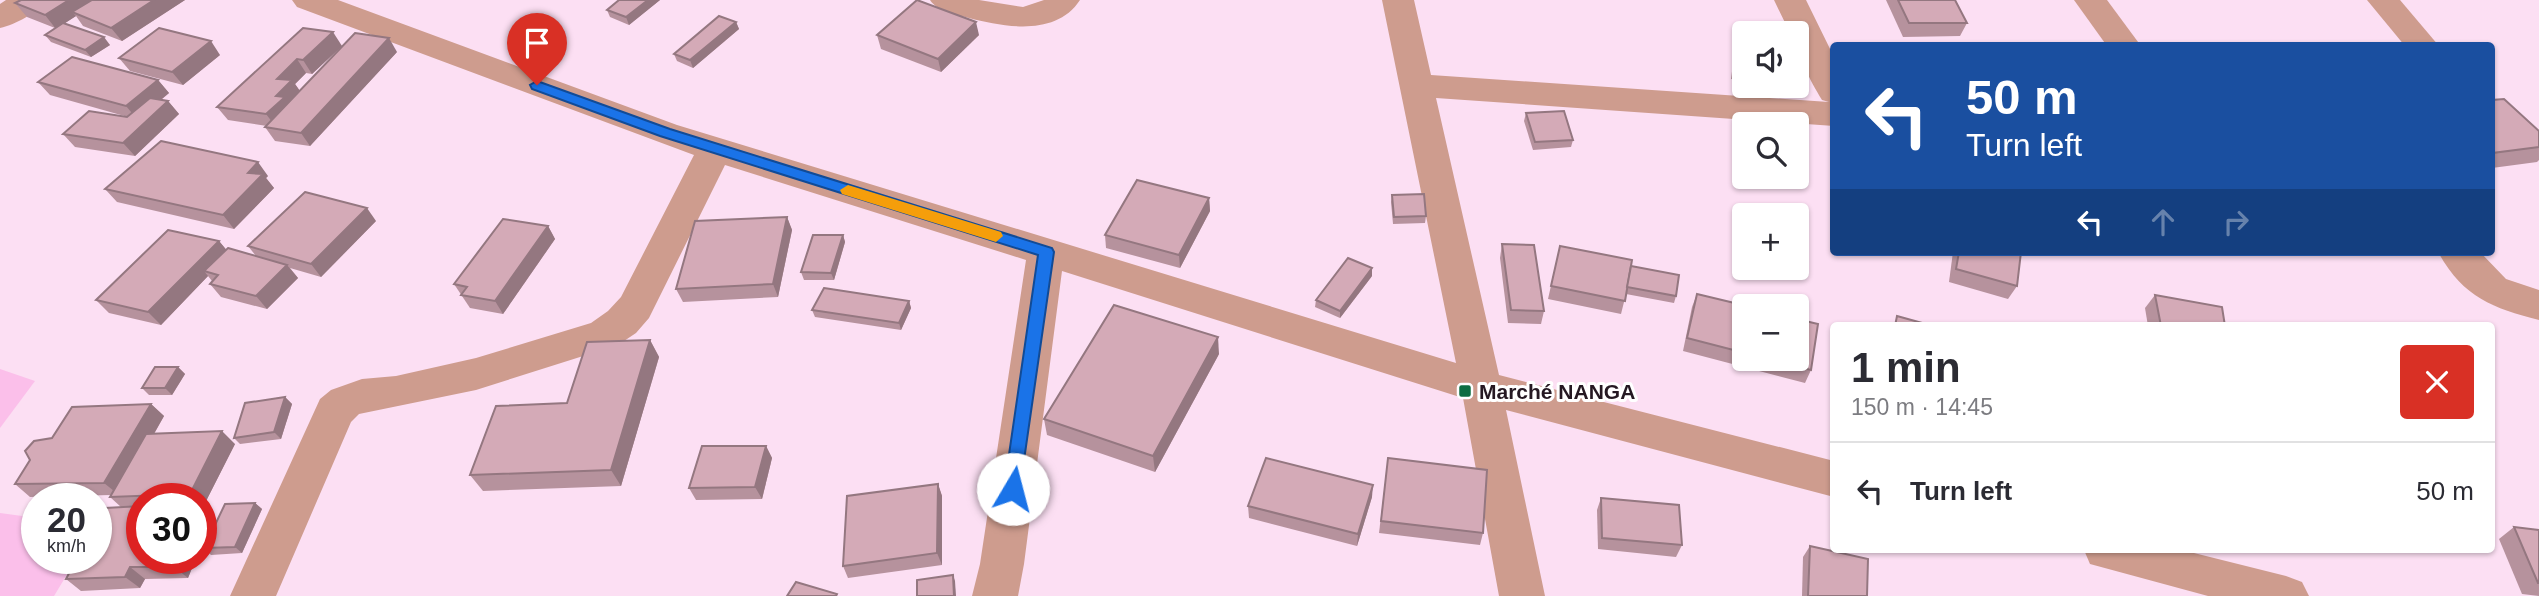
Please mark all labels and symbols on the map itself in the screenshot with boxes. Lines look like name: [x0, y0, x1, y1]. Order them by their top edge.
pin: [507, 13, 567, 85]
place label: Marché NANGA: [1479, 380, 1635, 403]
marker: Marché NANGA: [1457, 383, 1473, 399]
position arrow: [976, 452, 1050, 526]
speed limit sign: 30: [126, 483, 217, 574]

